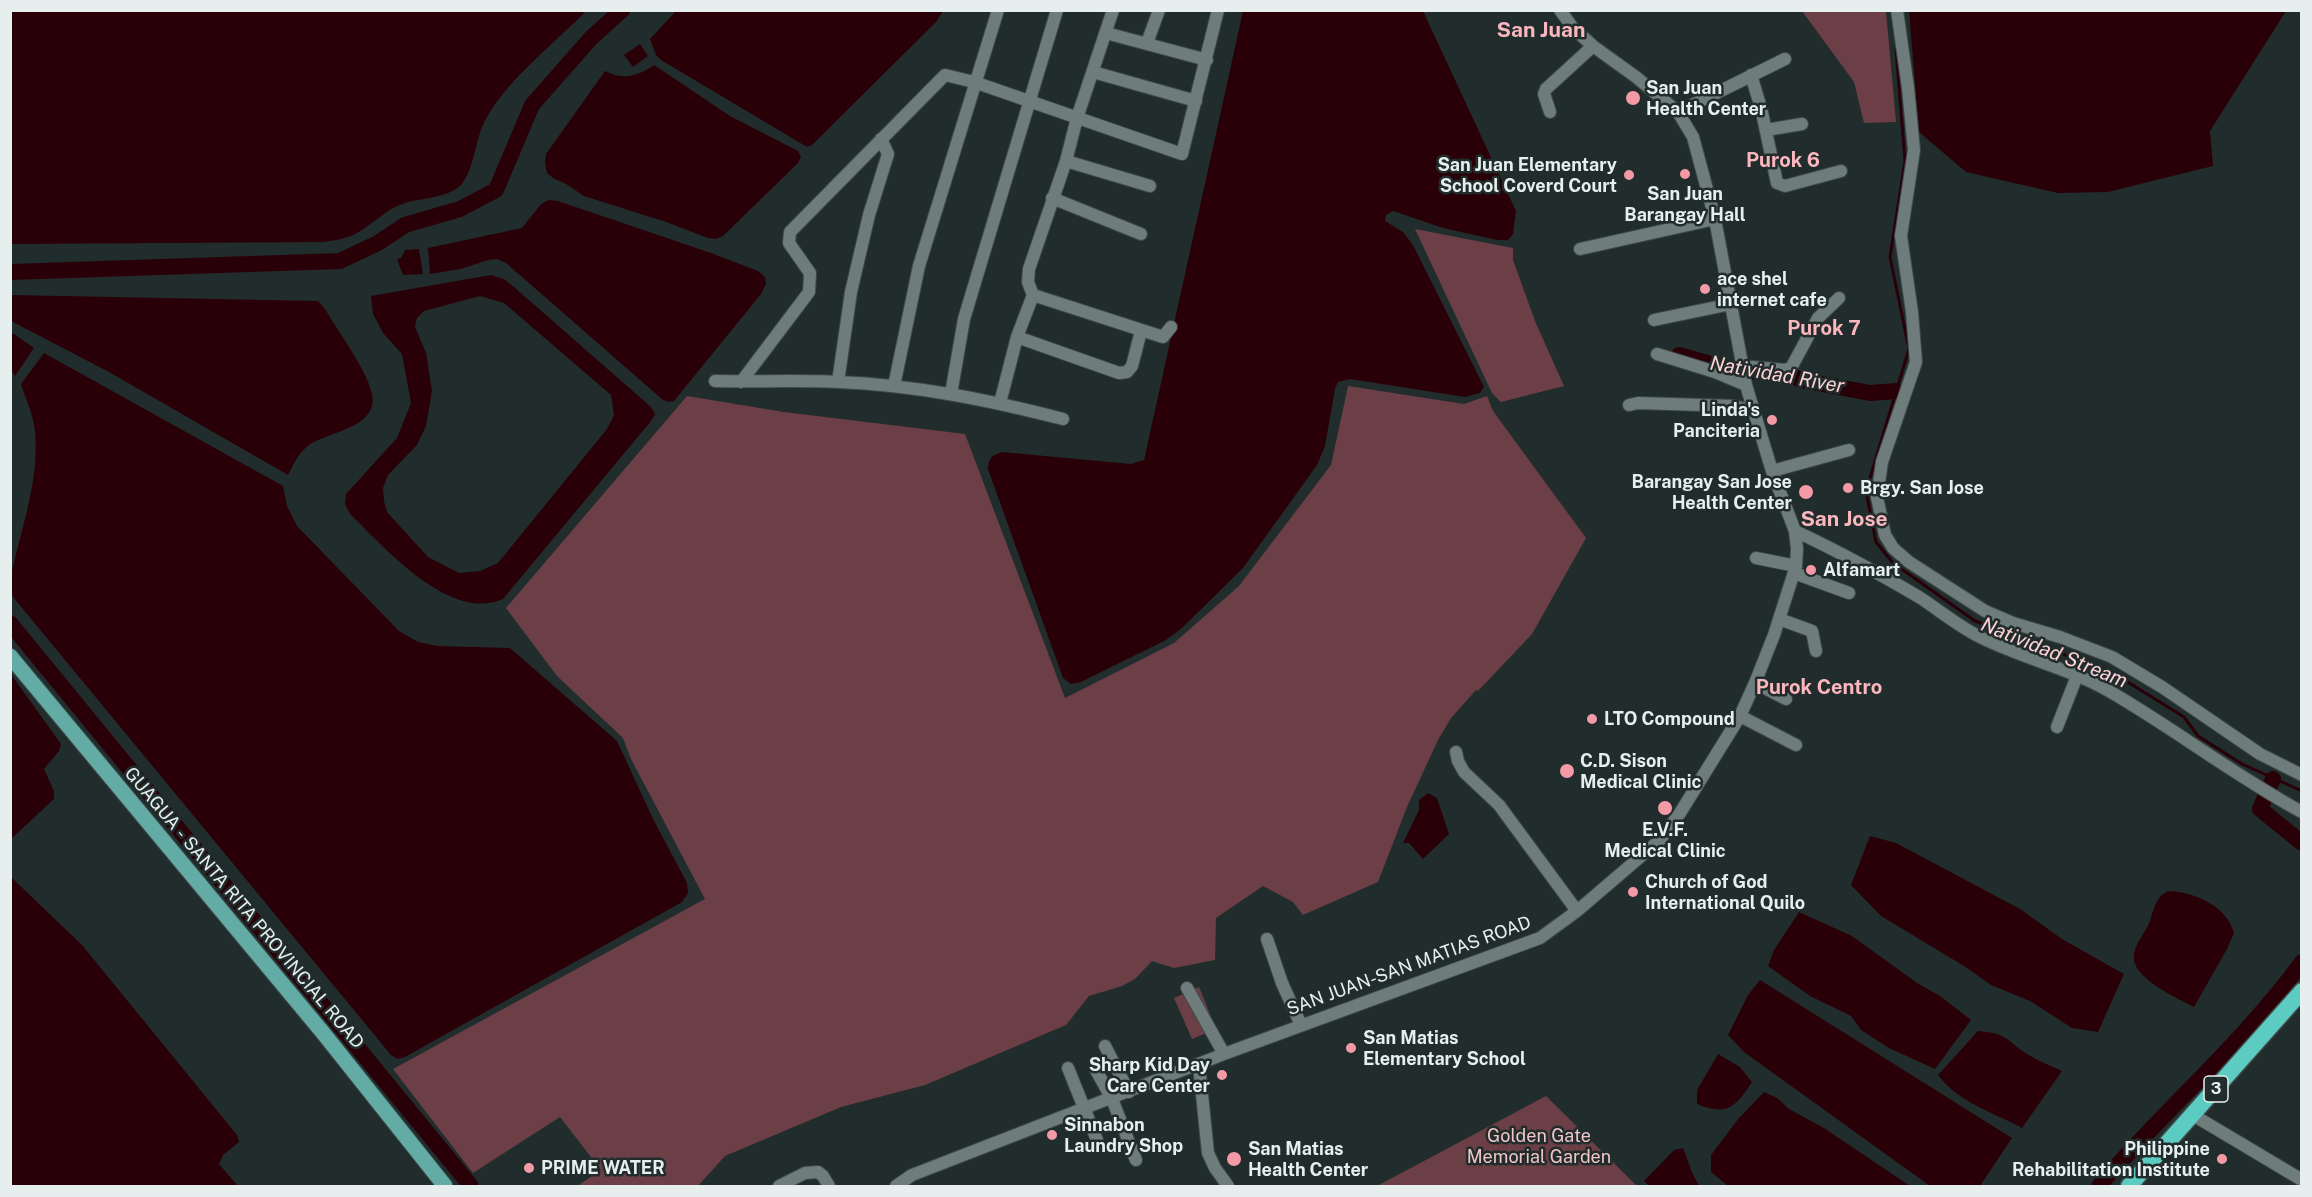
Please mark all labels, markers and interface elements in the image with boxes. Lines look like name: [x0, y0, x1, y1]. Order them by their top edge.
district label: San Juan: [1497, 18, 1585, 44]
place label: San Juan Health Center: [1646, 77, 1766, 119]
marker: San Juan Health Center: [1624, 89, 1642, 107]
district label: Purok 6: [1746, 149, 1820, 173]
place label: San Juan Elementary School Coverd Court: [1438, 154, 1617, 196]
marker: San Juan Barangay Hall: [1678, 167, 1692, 181]
marker: San Juan Elementary School Coverd Court: [1622, 168, 1636, 182]
place label: San Juan Barangay Hall: [1624, 183, 1746, 226]
place label: ace shel internet cafe: [1717, 268, 1827, 310]
marker: ace shel internet cafe: [1698, 282, 1712, 296]
district label: Purok 7: [1787, 317, 1861, 341]
water label: Natividad River: [1708, 351, 1846, 399]
place label: Linda's Panciteria: [1673, 399, 1760, 442]
marker: Linda's Panciteria: [1765, 413, 1779, 427]
place label: Barangay San Jose Health Center: [1632, 471, 1792, 514]
place label: Brgy. San Jose: [1860, 477, 1984, 499]
marker: Brgy. San Jose: [1841, 481, 1855, 495]
marker: Barangay San Jose Health Center: [1797, 483, 1815, 501]
district label: San Jose: [1800, 507, 1888, 533]
place label: Alfamart: [1823, 559, 1900, 581]
marker: Alfamart: [1804, 563, 1818, 577]
water label: Natividad Stream: [1977, 613, 2131, 693]
district label: Purok Centro: [1756, 676, 1882, 700]
place label: LTO Compound: [1604, 708, 1735, 730]
marker: LTO Compound: [1585, 712, 1599, 726]
place label: C.D. Sison Medical Clinic: [1580, 750, 1701, 792]
marker: C.D. Sison Medical Clinic: [1558, 762, 1576, 780]
street label: GUAGUA - SANTA RITA PROVINCIAL ROAD: [120, 763, 368, 1053]
marker: E.V.F. Medical Clinic: [1656, 799, 1674, 817]
place label: E.V.F. Medical Clinic: [1604, 819, 1726, 862]
place label: Church of God International Quilo: [1645, 871, 1805, 914]
marker: Church of God International Quilo: [1626, 885, 1640, 899]
street label: SAN JUAN-SAN MATIAS ROAD: [1284, 912, 1534, 1020]
place label: San Matias Elementary School: [1363, 1027, 1526, 1070]
marker: San Matias Elementary School: [1344, 1041, 1358, 1055]
place label: Sharp Kid Day Care Center: [1089, 1054, 1210, 1096]
marker: Sharp Kid Day Care Center: [1215, 1068, 1229, 1082]
road number: 3: [2204, 1076, 2228, 1102]
place label: Sinnabon Laundry Shop: [1064, 1114, 1183, 1156]
park label: Golden Gate Memorial Garden: [1467, 1125, 1611, 1168]
marker: Sinnabon Laundry Shop: [1045, 1128, 1059, 1142]
place label: San Matias Health Center: [1248, 1138, 1368, 1180]
place label: Philippine Rehabilitation Institute: [2012, 1138, 2210, 1180]
marker: San Matias Health Center: [1225, 1150, 1243, 1168]
marker: Philippine Rehabilitation Institute: [2215, 1152, 2229, 1166]
place label: PRIME WATER: [541, 1157, 665, 1179]
marker: PRIME WATER: [522, 1161, 536, 1175]

